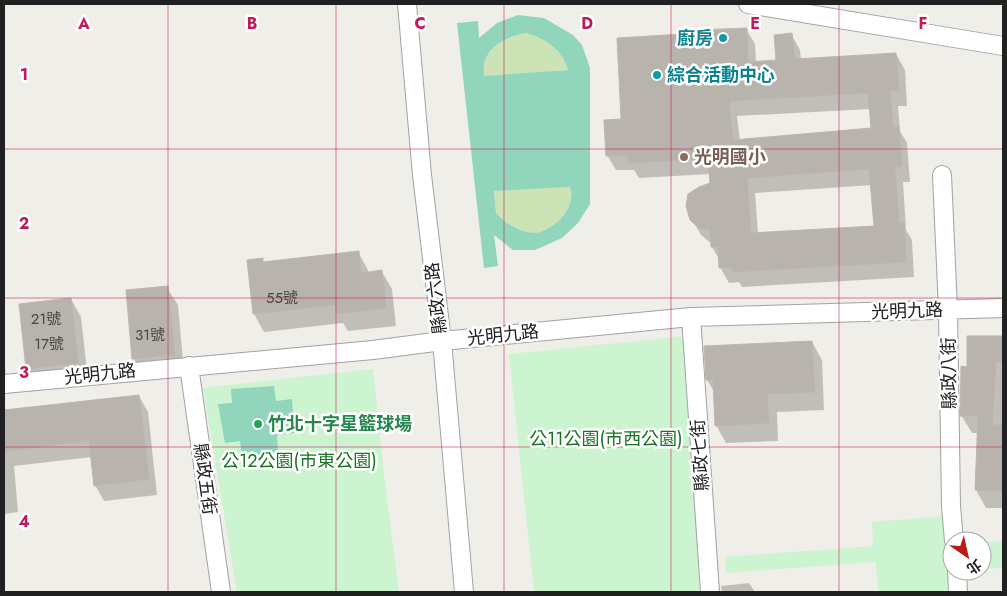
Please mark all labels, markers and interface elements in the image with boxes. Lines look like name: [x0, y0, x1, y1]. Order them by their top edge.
text: A: [77, 12, 90, 35]
text: B: [247, 12, 257, 35]
text: C: [414, 12, 426, 35]
text: D: [581, 12, 593, 35]
text: E: [750, 12, 760, 35]
text: F: [919, 12, 927, 35]
place label: 廚房: [677, 25, 713, 51]
marker: 廚房: [717, 32, 729, 44]
place label: 綜合活動中心: [667, 62, 775, 88]
text: 1: [20, 63, 28, 86]
marker: 綜合活動中心: [651, 69, 663, 81]
place label: 光明國小: [694, 144, 766, 170]
marker: 光明國小: [678, 151, 690, 163]
text: 2: [19, 212, 29, 235]
street label: 縣政六路: [419, 261, 453, 335]
house number: 55號: [266, 287, 298, 309]
street label: 光明九路: [871, 297, 943, 325]
house number: 21號: [31, 308, 61, 330]
street label: 光明九路: [466, 318, 540, 352]
house number: 31號: [135, 324, 165, 346]
house number: 17號: [34, 333, 64, 355]
street label: 縣政八街: [935, 337, 963, 409]
street label: 光明九路: [63, 357, 137, 391]
text: 3: [19, 361, 29, 384]
place label: 竹北十字星籃球場: [268, 411, 412, 437]
marker: 竹北十字星籃球場: [252, 418, 264, 430]
street label: 縣政七街: [685, 418, 715, 492]
park label: 公11公園(市西公園): [529, 426, 683, 452]
street label: 縣政五街: [187, 442, 223, 516]
park label: 公12公園(市東公園): [221, 448, 377, 474]
text: 4: [18, 510, 30, 533]
north arrow: [942, 531, 992, 581]
text: 北: [963, 555, 986, 579]

